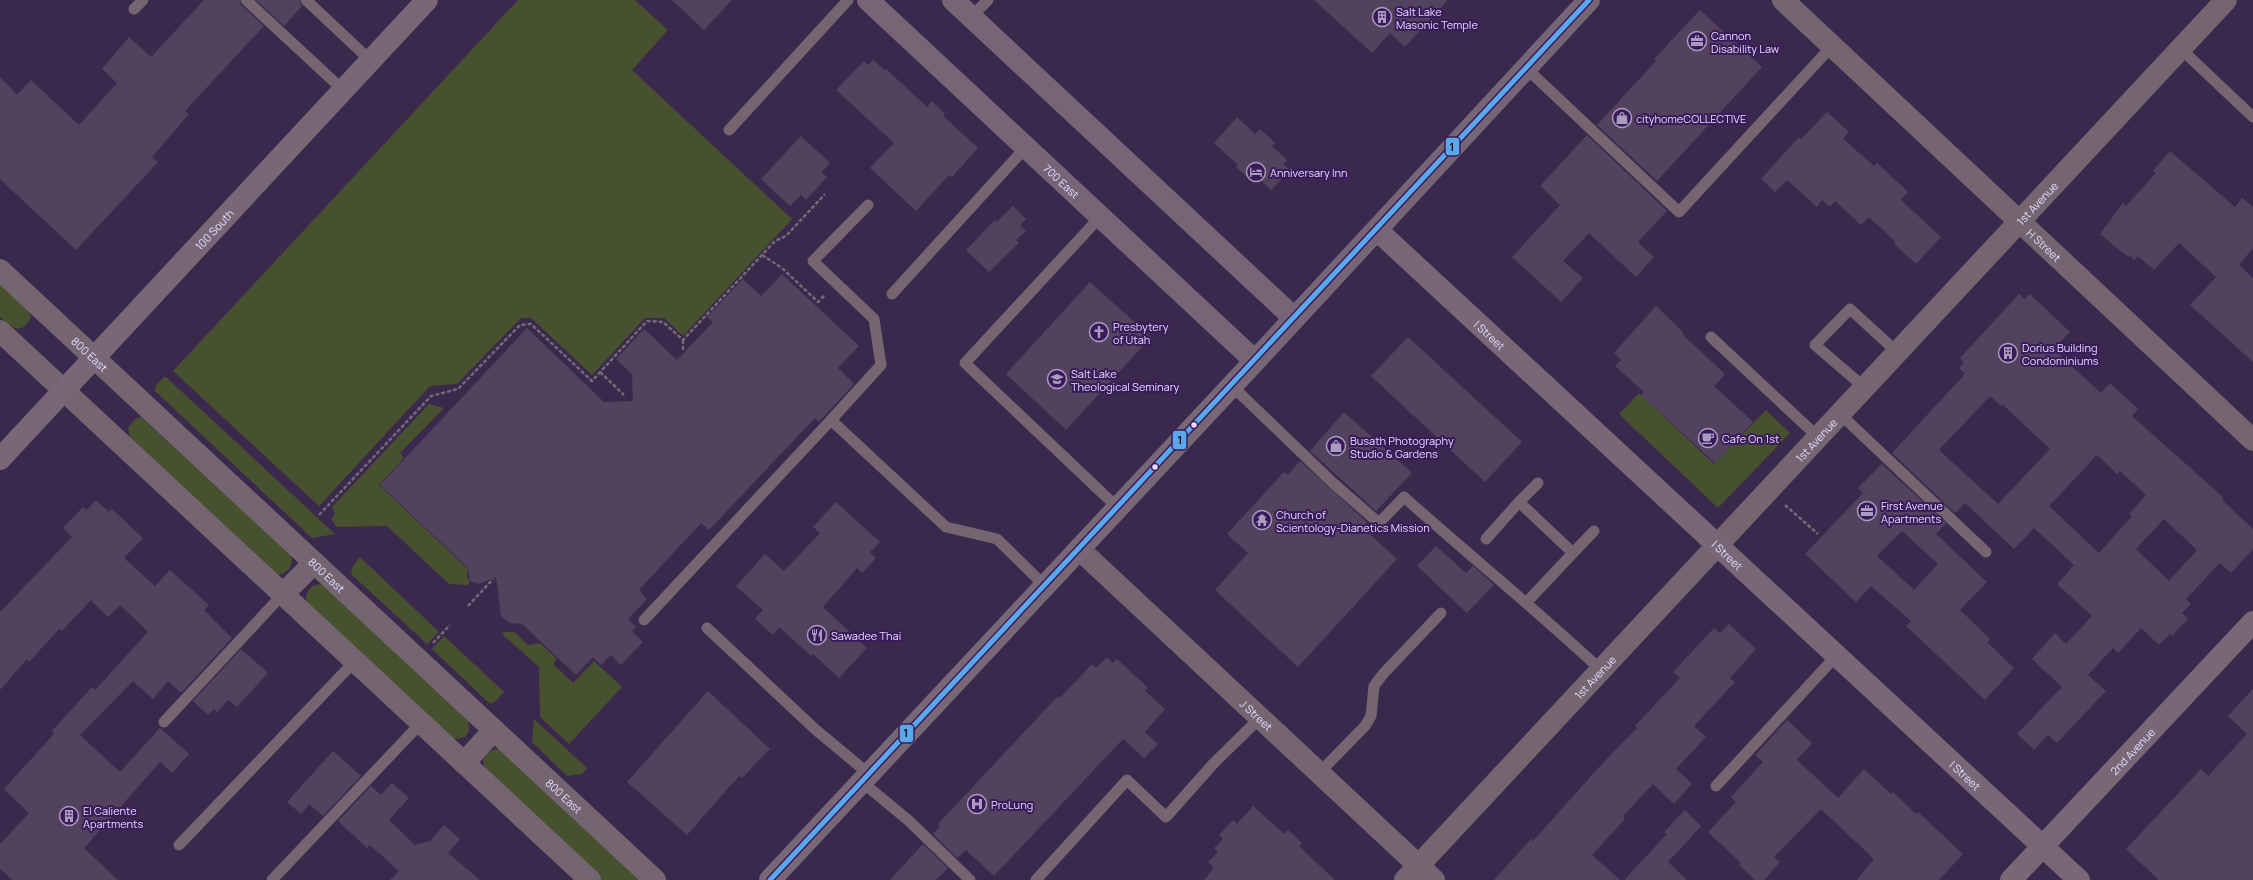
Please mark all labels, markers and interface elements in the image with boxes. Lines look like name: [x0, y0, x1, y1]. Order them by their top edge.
place label: Salt Lake Masonic Temple: [1396, 4, 1478, 32]
building icon: Salt Lake Masonic Temple: [1371, 6, 1393, 28]
place label: Cannon Disability Law: [1711, 28, 1780, 56]
office icon: Cannon Disability Law: [1686, 30, 1708, 52]
shop icon: cityhomeCOLLECTIVE: [1611, 107, 1633, 129]
place label: cityhomeCOLLECTIVE: [1636, 111, 1746, 126]
line badge: 1: [1445, 137, 1460, 156]
text: 1: [1450, 139, 1454, 154]
street label: 700 East: [1041, 160, 1083, 201]
hotel icon: Anniversary Inn: [1245, 161, 1267, 183]
place label: Anniversary Inn: [1270, 165, 1348, 180]
street label: 1st Avenue: [2013, 178, 2061, 228]
street label: 100 South: [191, 205, 237, 253]
street label: H Street: [2024, 225, 2065, 265]
street label: I Street: [1471, 317, 1509, 353]
place label: Presbytery of Utah: [1113, 319, 1169, 347]
church icon: Presbytery of Utah: [1088, 321, 1110, 343]
street label: 800 East: [69, 333, 111, 375]
place label: Dorius Building Condominiums: [2022, 340, 2099, 368]
building icon: Dorius Building Condominiums: [1997, 342, 2019, 364]
place label: Salt Lake Theological Seminary: [1071, 366, 1180, 394]
school or university icon: Salt Lake Theological Seminary: [1046, 368, 1068, 390]
street label: 1st Avenue: [1792, 414, 1840, 465]
unlabelled marker: [1189, 420, 1199, 430]
cafe icon: Cafe On 1st: [1697, 427, 1719, 449]
line badge: 1: [1172, 430, 1187, 450]
place label: Cafe On 1st: [1722, 431, 1779, 446]
text: 1: [1178, 432, 1182, 447]
place label: Busath Photography Studio & Gardens: [1350, 433, 1454, 461]
shop icon: Busath Photography Studio & Gardens: [1325, 435, 1347, 457]
unlabelled marker: [1150, 462, 1160, 472]
place label: First Avenue Apartments: [1881, 498, 1943, 526]
office icon: First Avenue Apartments: [1856, 500, 1878, 522]
place label: Church of Scientology-Dianetics Mission: [1276, 507, 1430, 535]
temple icon: Church of Scientology-Dianetics Mission: [1251, 509, 1273, 531]
street label: I Street: [1709, 537, 1746, 573]
street label: 800 East: [306, 554, 349, 595]
restaurant icon: Sawadee Thai: [806, 624, 828, 646]
place label: Sawadee Thai: [831, 628, 901, 643]
street label: 1st Avenue: [1571, 651, 1619, 702]
street label: J Street: [1237, 696, 1276, 734]
line badge: 1: [899, 724, 914, 743]
street label: 2nd Avenue: [2106, 724, 2158, 778]
text: 1: [904, 725, 908, 740]
street label: I Street: [1947, 757, 1984, 793]
street label: 800 East: [543, 775, 586, 816]
hospital icon: ProLung: [966, 793, 988, 815]
place label: ProLung: [991, 797, 1033, 812]
place label: El Caliente Apartments: [83, 803, 143, 831]
building icon: El Caliente Apartments: [58, 805, 80, 827]

